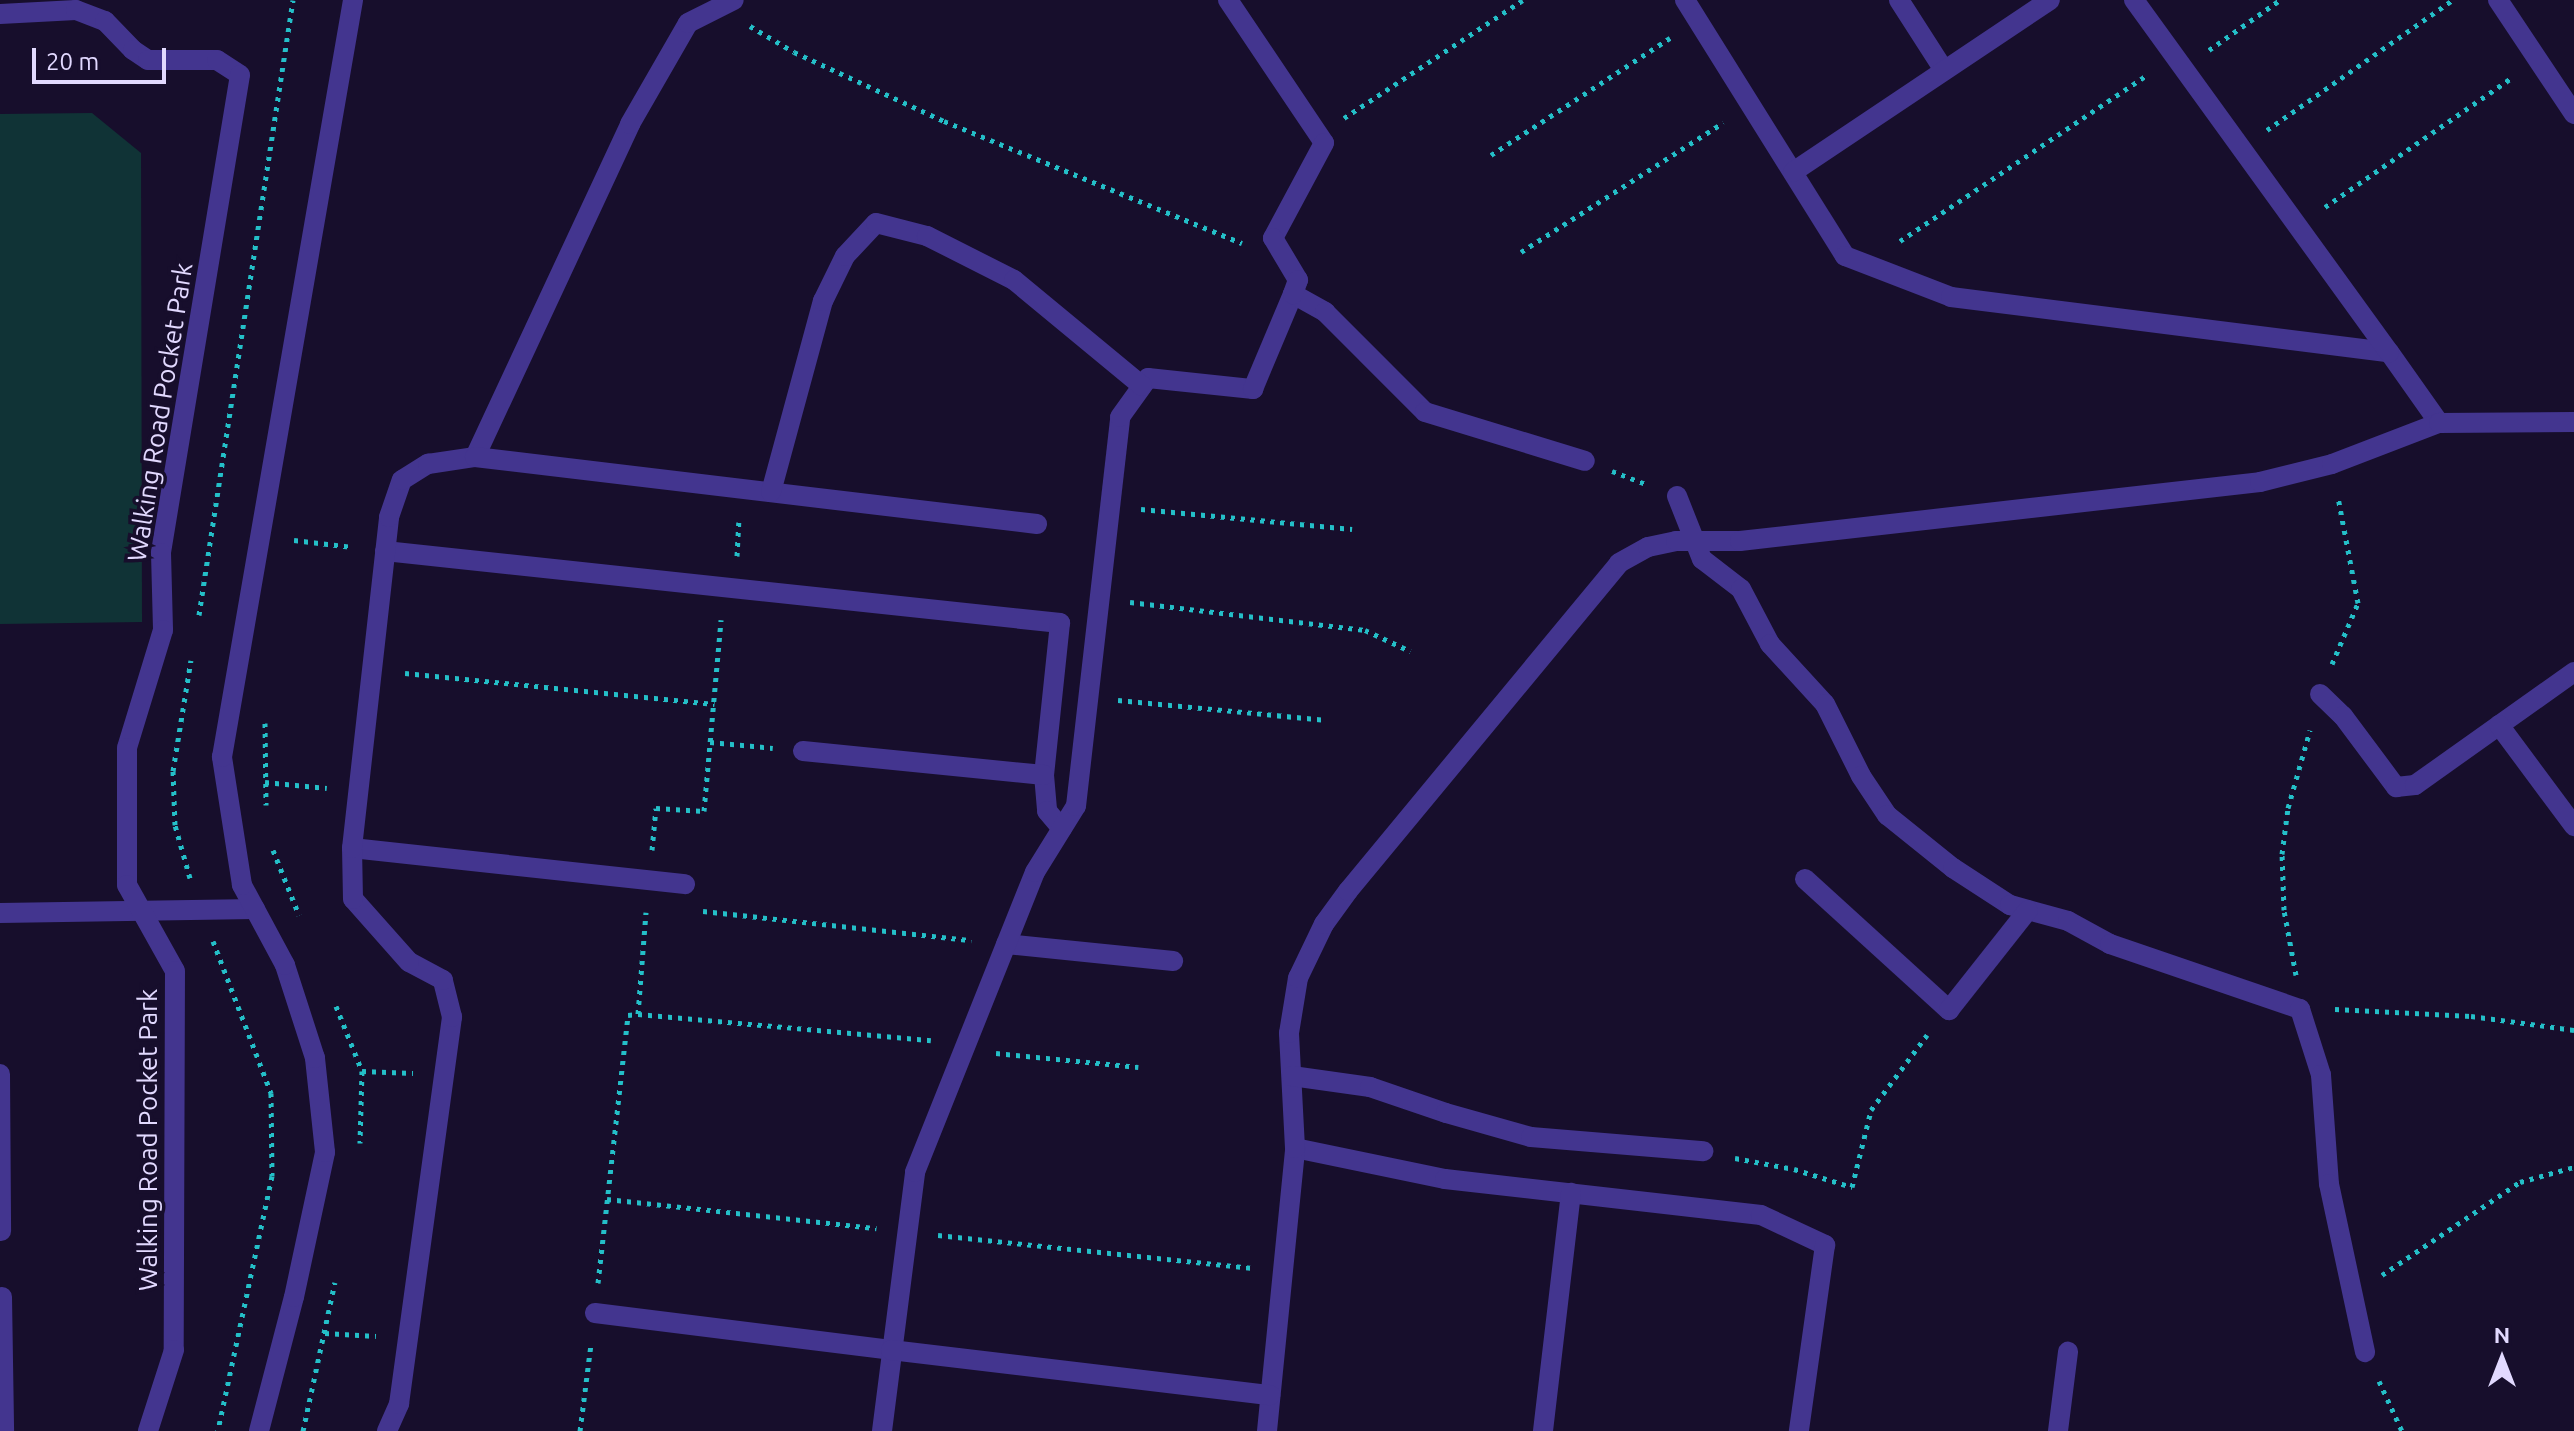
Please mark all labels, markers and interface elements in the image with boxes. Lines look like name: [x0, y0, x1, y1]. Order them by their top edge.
scale bar: [36, 32, 170, 82]
text: 20 m: [46, 48, 99, 75]
street label: Walking Road Pocket Park: [121, 260, 199, 564]
street label: Walking Road Pocket Park: [132, 989, 164, 1291]
north arrow: [2462, 1319, 2542, 1399]
text: N: [2494, 1322, 2510, 1347]

